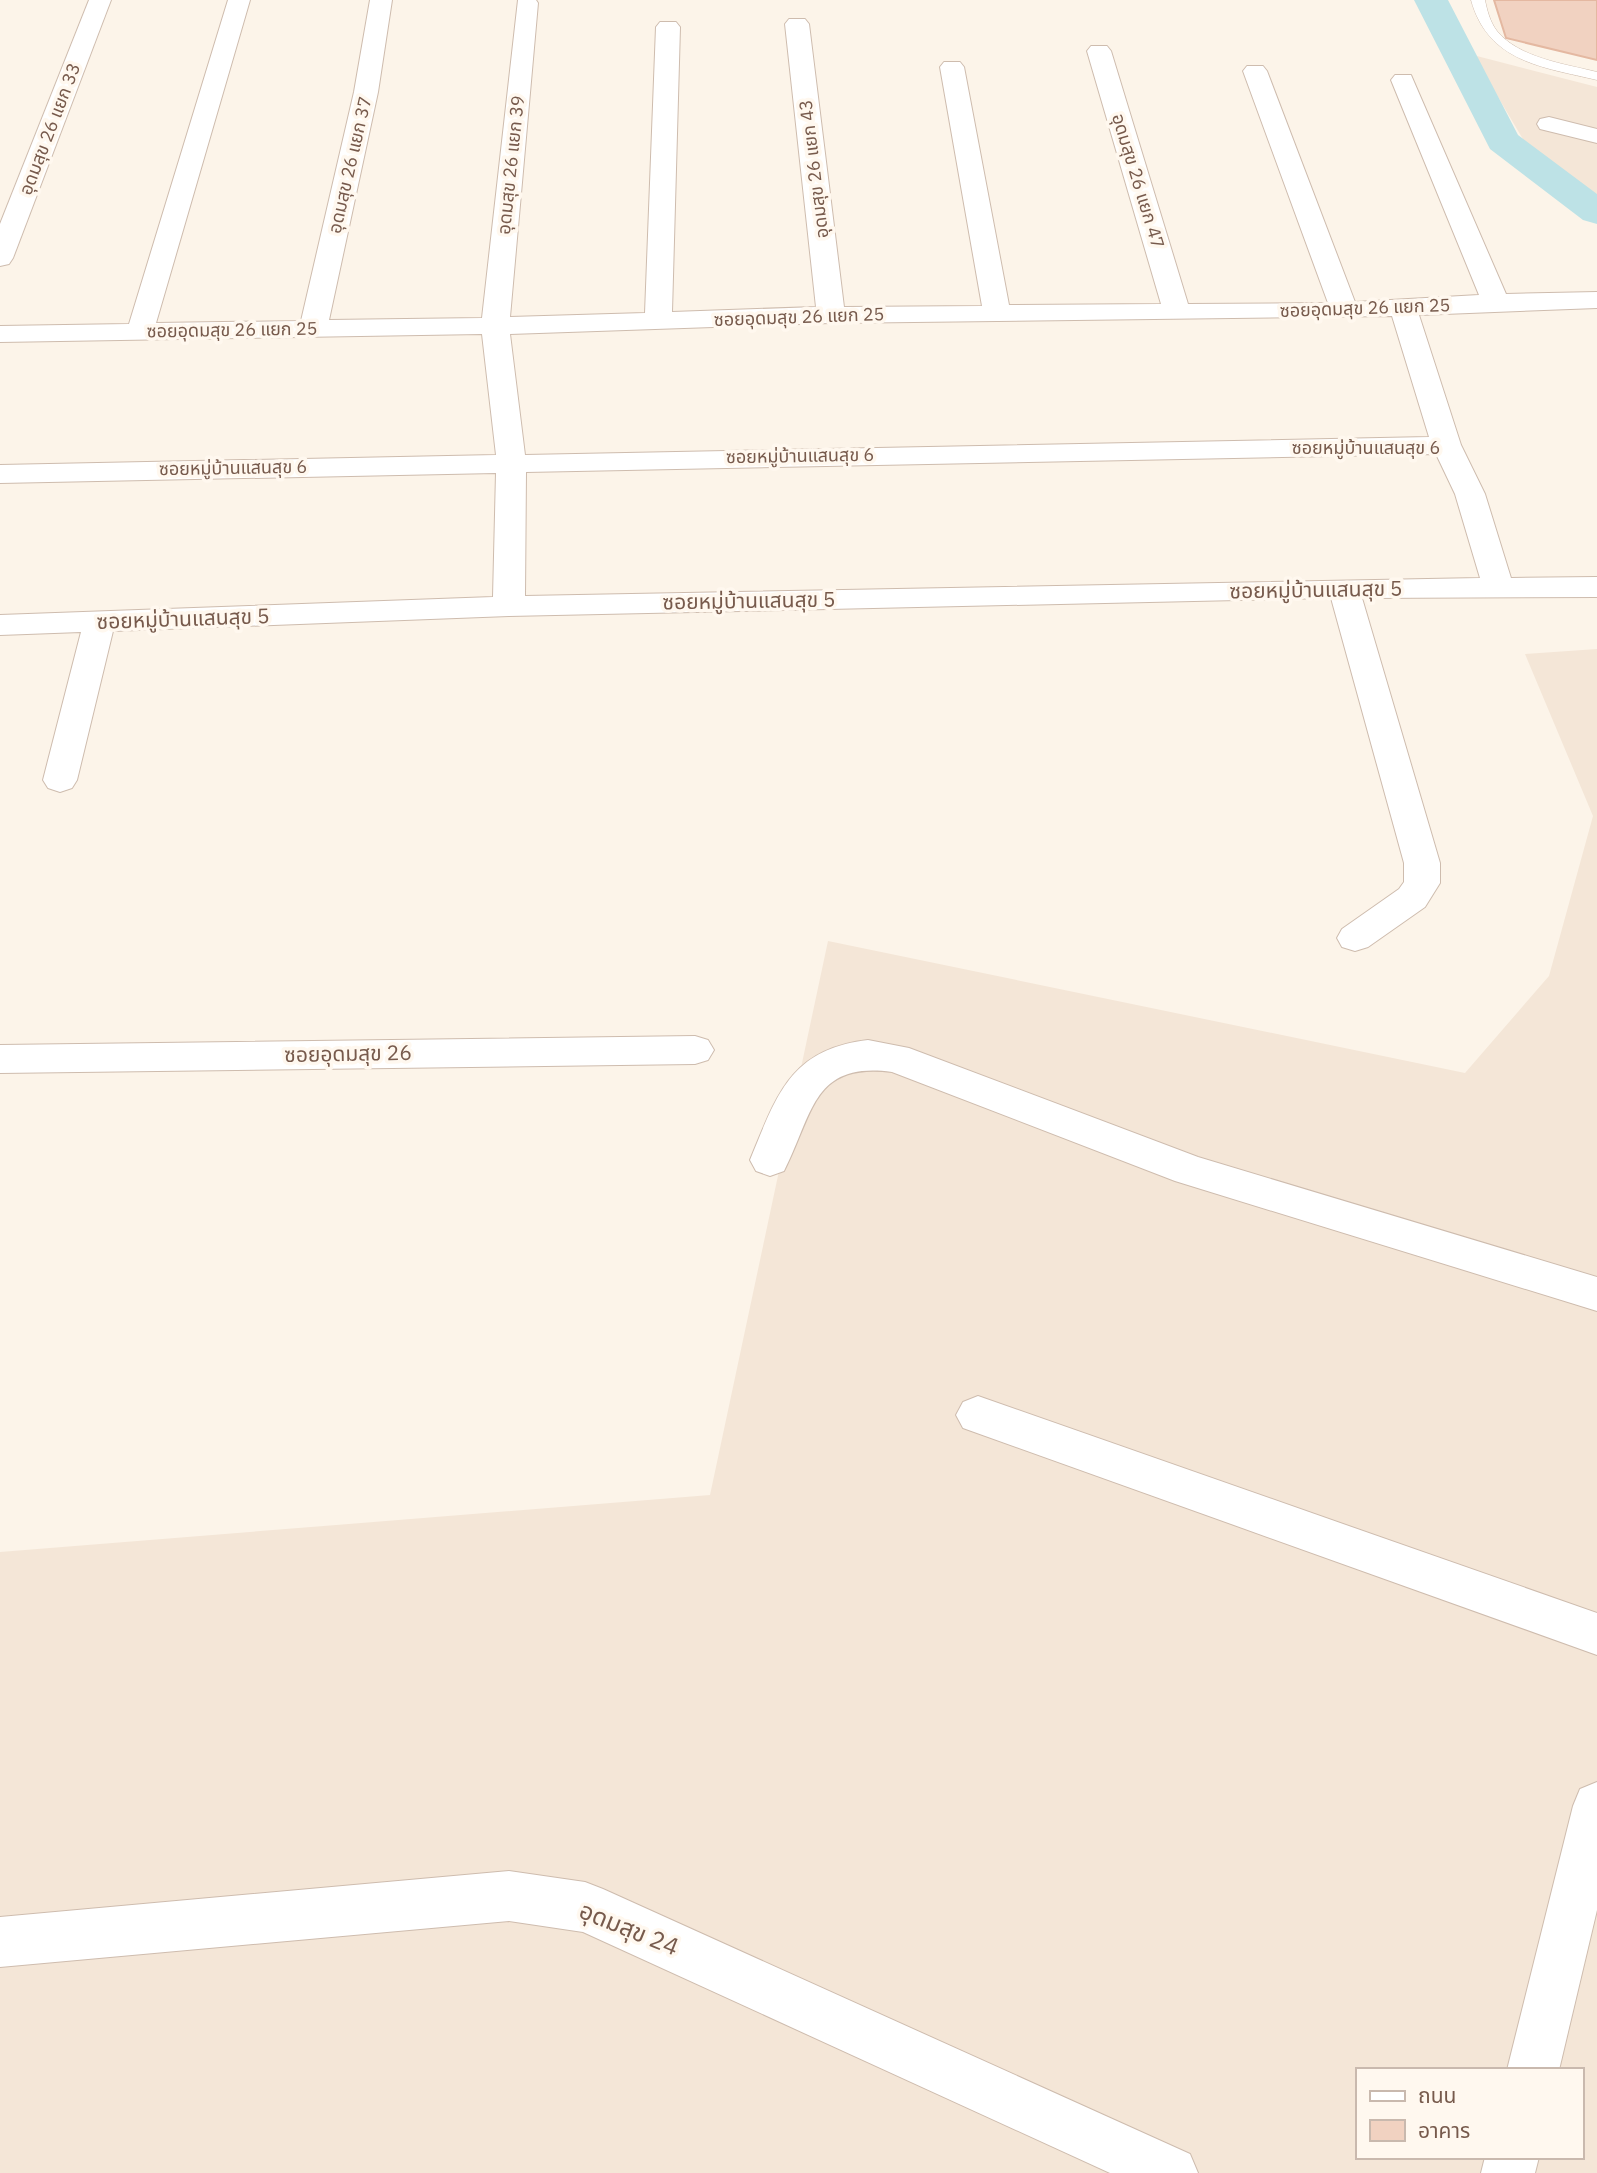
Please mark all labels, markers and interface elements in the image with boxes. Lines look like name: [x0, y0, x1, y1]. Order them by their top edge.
street label: อุดมสุข 26 แยก 33: [14, 59, 85, 198]
street label: อุดมสุข 26 แยก 37: [323, 94, 376, 236]
street label: อุดมสุข 26 แยก 39: [492, 94, 529, 236]
street label: อุดมสุข 26 แยก 43: [794, 98, 833, 240]
street label: อุดมสุข 26 แยก 47: [1107, 111, 1170, 251]
street label: ซอยอุดมสุข 26 แยก 25: [1279, 293, 1451, 322]
street label: ซอยอุดมสุข 26 แยก 25: [713, 302, 885, 331]
street label: ซอยอุดมสุข 26 แยก 25: [146, 317, 318, 342]
street label: ซอยหมู่บ้านแสนสุข 6: [1292, 436, 1440, 460]
street label: ซอยหมู่บ้านแสนสุข 6: [726, 443, 874, 469]
street label: ซอยหมู่บ้านแสนสุข 6: [159, 455, 307, 481]
street label: ซอยหมู่บ้านแสนสุข 5: [1229, 573, 1403, 605]
street label: ซอยหมู่บ้านแสนสุข 5: [662, 584, 836, 616]
street label: ซอยหมู่บ้านแสนสุข 5: [96, 601, 270, 635]
street label: ซอยอุดมสุข 26: [284, 1038, 412, 1068]
street label: อุดมสุข 24: [575, 1894, 684, 1963]
legend: [1356, 2068, 1583, 2159]
text: ถนน: [1418, 2081, 1456, 2109]
text: อาคาร: [1418, 2116, 1470, 2144]

